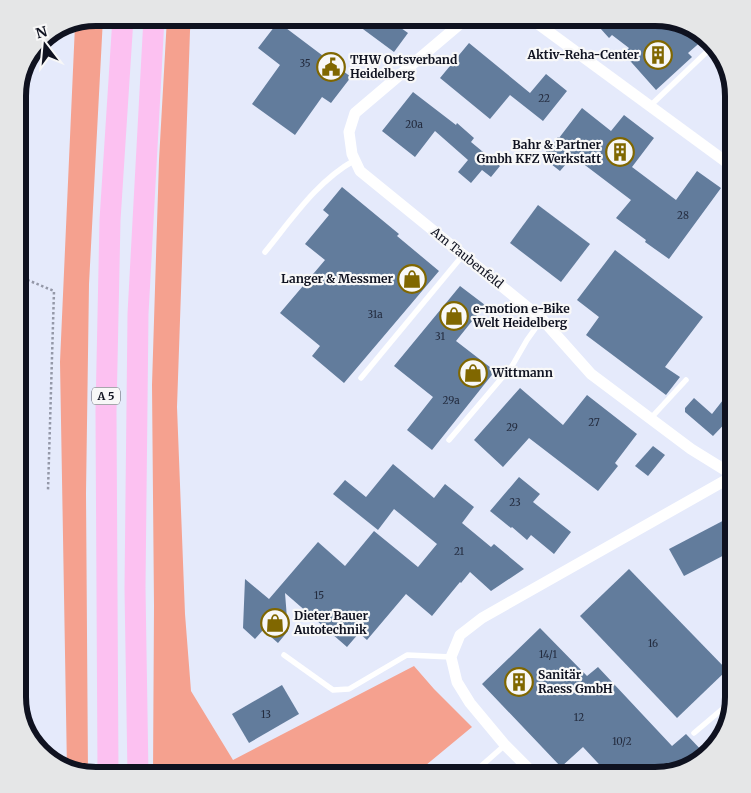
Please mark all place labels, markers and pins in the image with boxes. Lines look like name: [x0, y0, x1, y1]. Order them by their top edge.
building icon: Aktiv-Reha-Center: [643, 40, 673, 70]
place label: Aktiv-Reha-Center: [526, 47, 639, 62]
public building icon: THW Ortsverband Heidelberg: [316, 52, 346, 82]
place label: THW Ortsverband Heidelberg: [350, 52, 458, 81]
place label: Bahr & Partner Gmbh KFZ Werkstatt: [477, 137, 601, 166]
building icon: Bahr & Partner Gmbh KFZ Werkstatt: [605, 137, 635, 167]
shop icon: Langer & Messmer: [397, 264, 427, 294]
place label: Langer & Messmer: [281, 271, 393, 286]
shop icon: e-motion e-Bike Welt Heidelberg: [439, 301, 469, 331]
place label: e-motion e-Bike Welt Heidelberg: [472, 301, 570, 330]
shop icon: Wittmann: [458, 358, 488, 388]
place label: Wittmann: [491, 365, 553, 380]
shop icon: Dieter Bauer Autotechnik: [260, 608, 290, 638]
place label: Dieter Bauer Autotechnik: [293, 608, 368, 637]
building icon: Sanitär Raess GmbH: [504, 667, 534, 697]
place label: Sanitär Raess GmbH: [538, 667, 613, 696]

